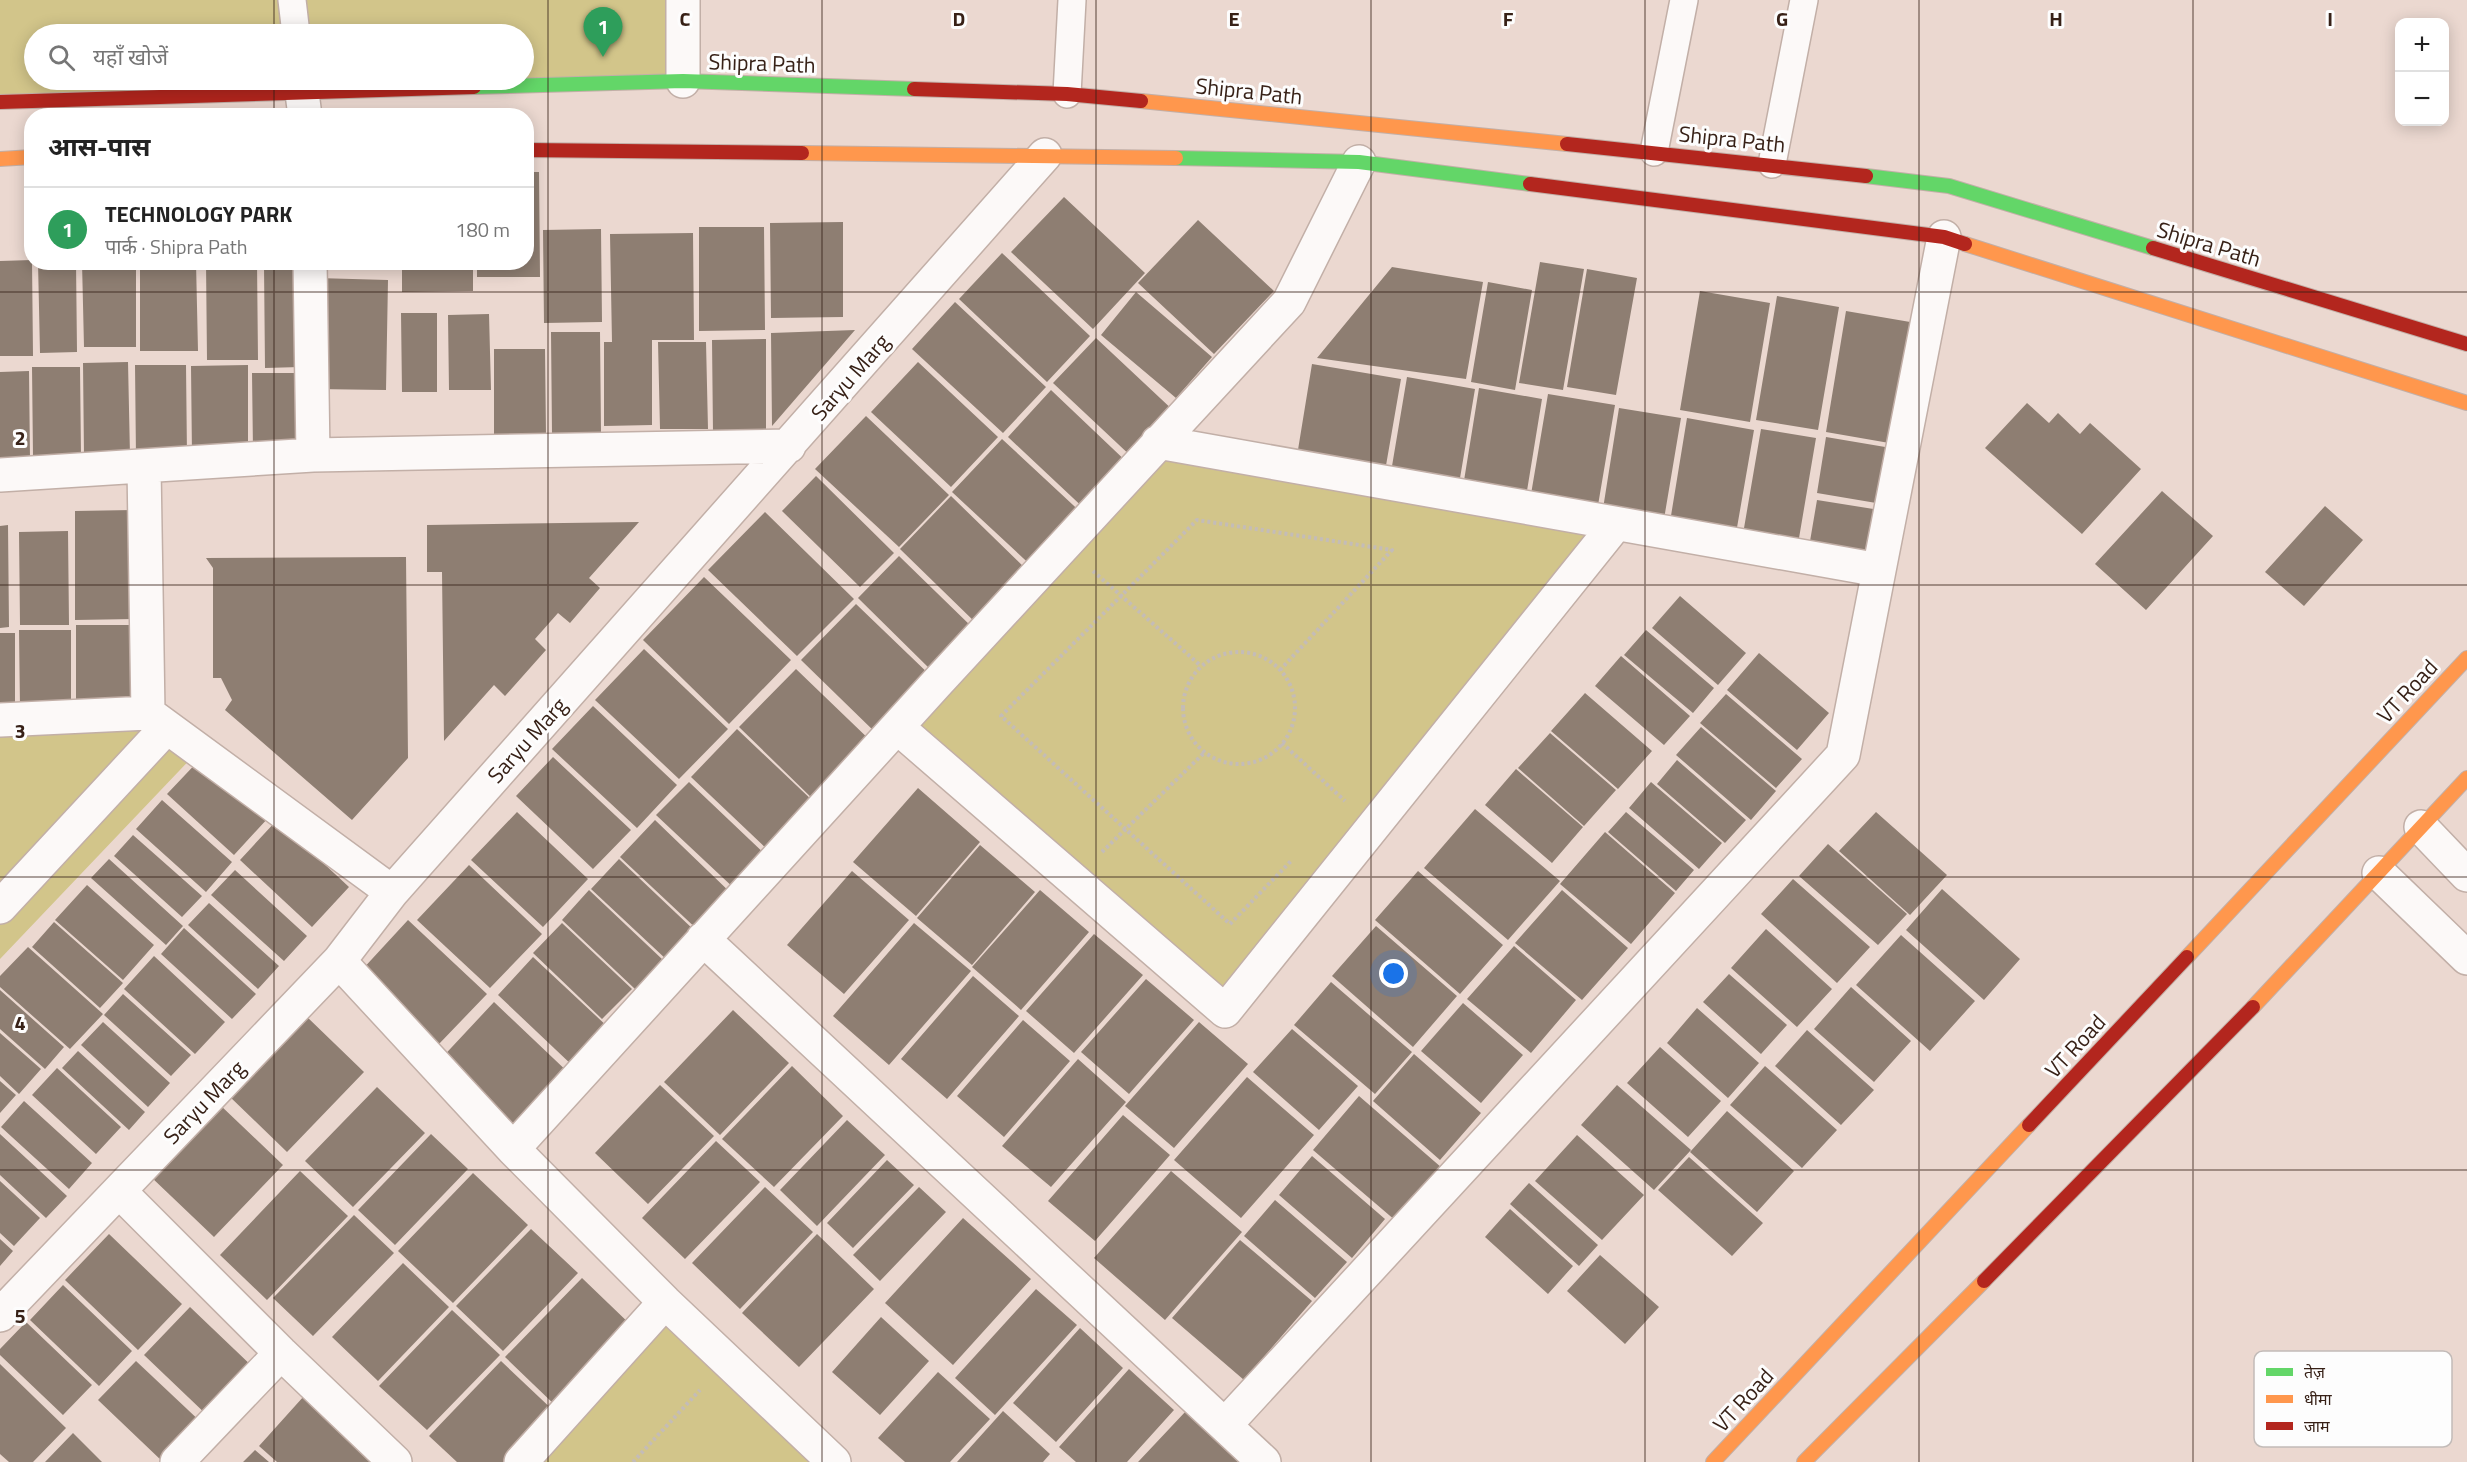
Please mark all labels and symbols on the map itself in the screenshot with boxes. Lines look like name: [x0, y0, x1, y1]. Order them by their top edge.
text: C: [680, 3, 691, 34]
text: D: [953, 3, 965, 34]
text: E: [1228, 3, 1240, 34]
text: F: [1503, 3, 1514, 34]
text: G: [1776, 3, 1788, 34]
text: H: [2049, 3, 2063, 34]
text: I: [2327, 3, 2333, 34]
pin: 1: [584, 8, 622, 57]
street label: Shipra Path: [708, 44, 816, 82]
street label: Shipra Path: [1194, 68, 1304, 114]
street label: Shipra Path: [1677, 116, 1787, 162]
street label: Shipra Path: [2153, 212, 2265, 276]
street label: Saryu Marg: [802, 326, 898, 428]
text: 2: [14, 422, 26, 453]
street label: VT Road: [2368, 651, 2446, 731]
street label: Saryu Marg: [479, 689, 575, 791]
text: 3: [14, 715, 26, 746]
your location: [1379, 959, 1408, 988]
street label: VT Road: [2036, 1006, 2114, 1086]
text: 4: [14, 1007, 26, 1038]
street label: Saryu Marg: [155, 1052, 253, 1152]
text: 5: [14, 1300, 26, 1331]
legend: [2254, 1351, 2452, 1447]
street label: VT Road: [1704, 1360, 1782, 1440]
text: तेज़: [2304, 1360, 2326, 1384]
text: धीमा: [2304, 1387, 2333, 1411]
text: जाम: [2304, 1414, 2330, 1438]

